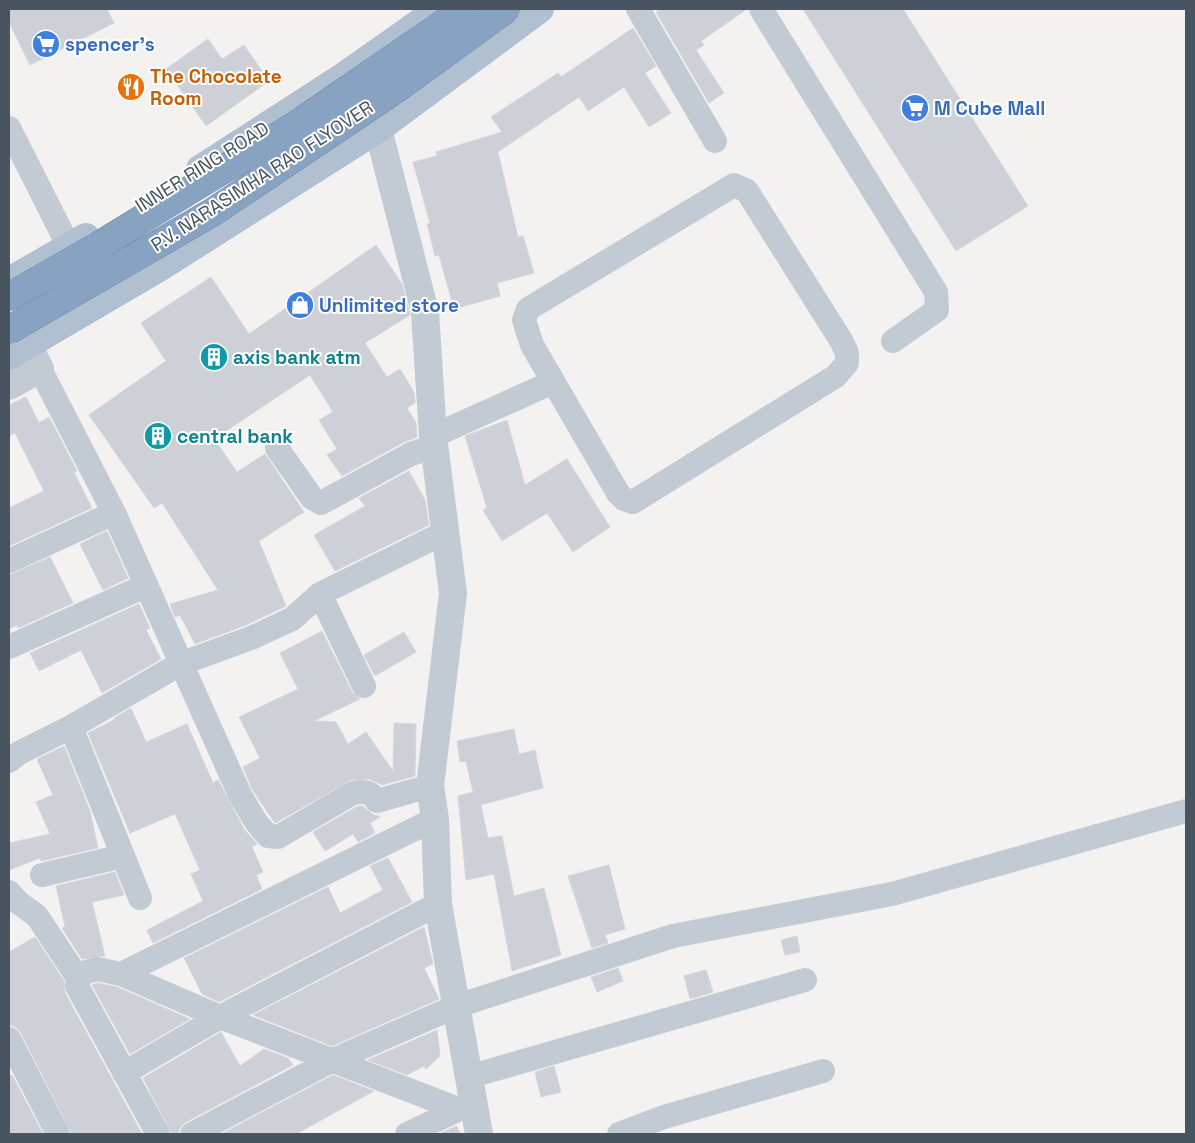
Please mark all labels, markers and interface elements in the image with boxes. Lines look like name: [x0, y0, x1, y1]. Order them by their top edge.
supermarket icon: spencer's: [31, 29, 61, 59]
place label: spencer's: [65, 32, 155, 57]
place label: The Chocolate Room: [150, 64, 282, 111]
restaurant icon: The Chocolate Room: [116, 72, 146, 102]
supermarket icon: M Cube Mall: [900, 93, 930, 123]
street label: P.V. NARASIMHA RAO FLYOVER: [146, 95, 378, 257]
place label: M Cube Mall: [934, 96, 1045, 121]
street label: INNER RING ROAD: [130, 116, 274, 218]
shop icon: Unlimited store: [285, 290, 315, 320]
place label: Unlimited store: [319, 293, 459, 318]
building icon: axis bank atm: [199, 342, 229, 372]
place label: axis bank atm: [233, 345, 361, 370]
building icon: central bank: [143, 421, 173, 451]
place label: central bank: [177, 424, 293, 449]

